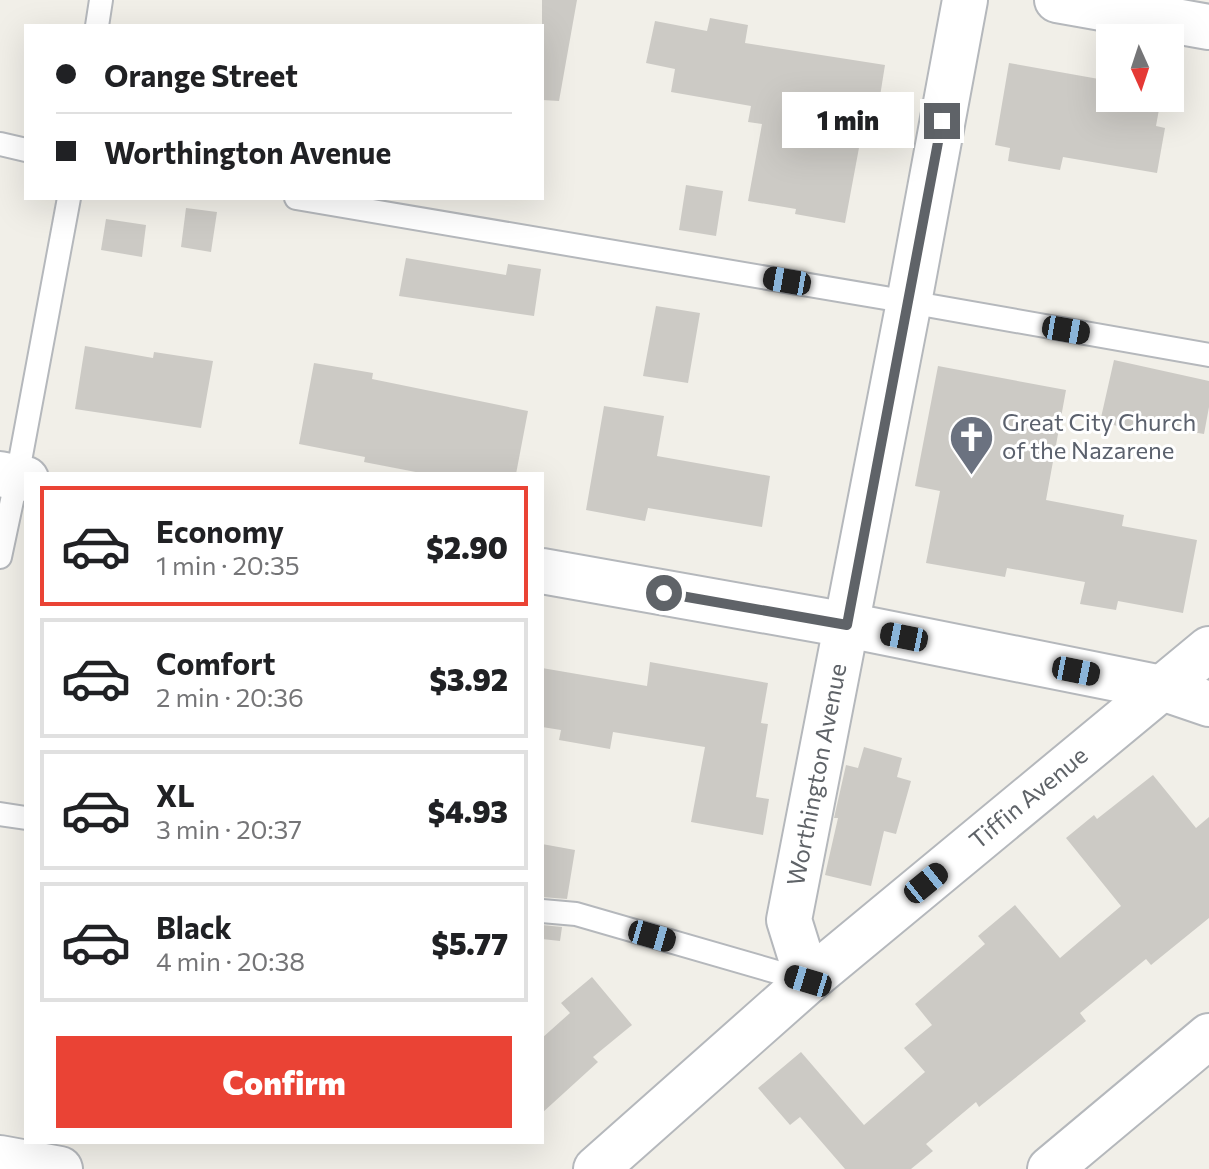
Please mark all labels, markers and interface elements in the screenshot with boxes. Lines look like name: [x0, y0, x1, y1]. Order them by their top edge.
north arrow: [1096, 24, 1184, 112]
map controls: [1096, 24, 1184, 112]
text: Orange Street: [104, 56, 298, 93]
callout: 1 min: [782, 93, 914, 149]
route end: [924, 103, 960, 139]
text: 1 min: [817, 104, 879, 135]
text: Worthington Avenue: [104, 133, 391, 170]
car: [761, 265, 813, 297]
car: [1040, 314, 1092, 346]
place label: Great City Church of the Nazarene: [1002, 407, 1196, 464]
church icon: Great City Church of the Nazarene: [947, 413, 995, 476]
icon: car: [60, 510, 132, 582]
text: Economy: [156, 512, 284, 549]
text: $2.90: [426, 528, 508, 565]
text: 1 min · 20:35: [156, 549, 300, 580]
route start: [646, 575, 682, 611]
car: [878, 621, 930, 653]
icon: car: [60, 642, 132, 714]
text: Comfort: [156, 644, 275, 681]
car: [1050, 655, 1102, 687]
text: $3.92: [429, 660, 508, 697]
street label: Worthington Avenue: [780, 661, 852, 888]
text: 2 min · 20:36: [156, 681, 304, 712]
street label: Tiffin Avenue: [963, 740, 1093, 854]
icon: car: [60, 774, 132, 846]
text: XL: [156, 776, 195, 813]
text: $4.93: [428, 792, 508, 829]
text: 3 min · 20:37: [156, 813, 302, 844]
car: [900, 859, 952, 907]
icon: car: [60, 906, 132, 978]
text: Black: [156, 908, 232, 945]
car: [626, 918, 678, 954]
text: $5.77: [431, 924, 508, 961]
text: 4 min · 20:38: [156, 945, 305, 976]
car: [782, 963, 834, 999]
button: Confirm: [56, 1036, 512, 1128]

